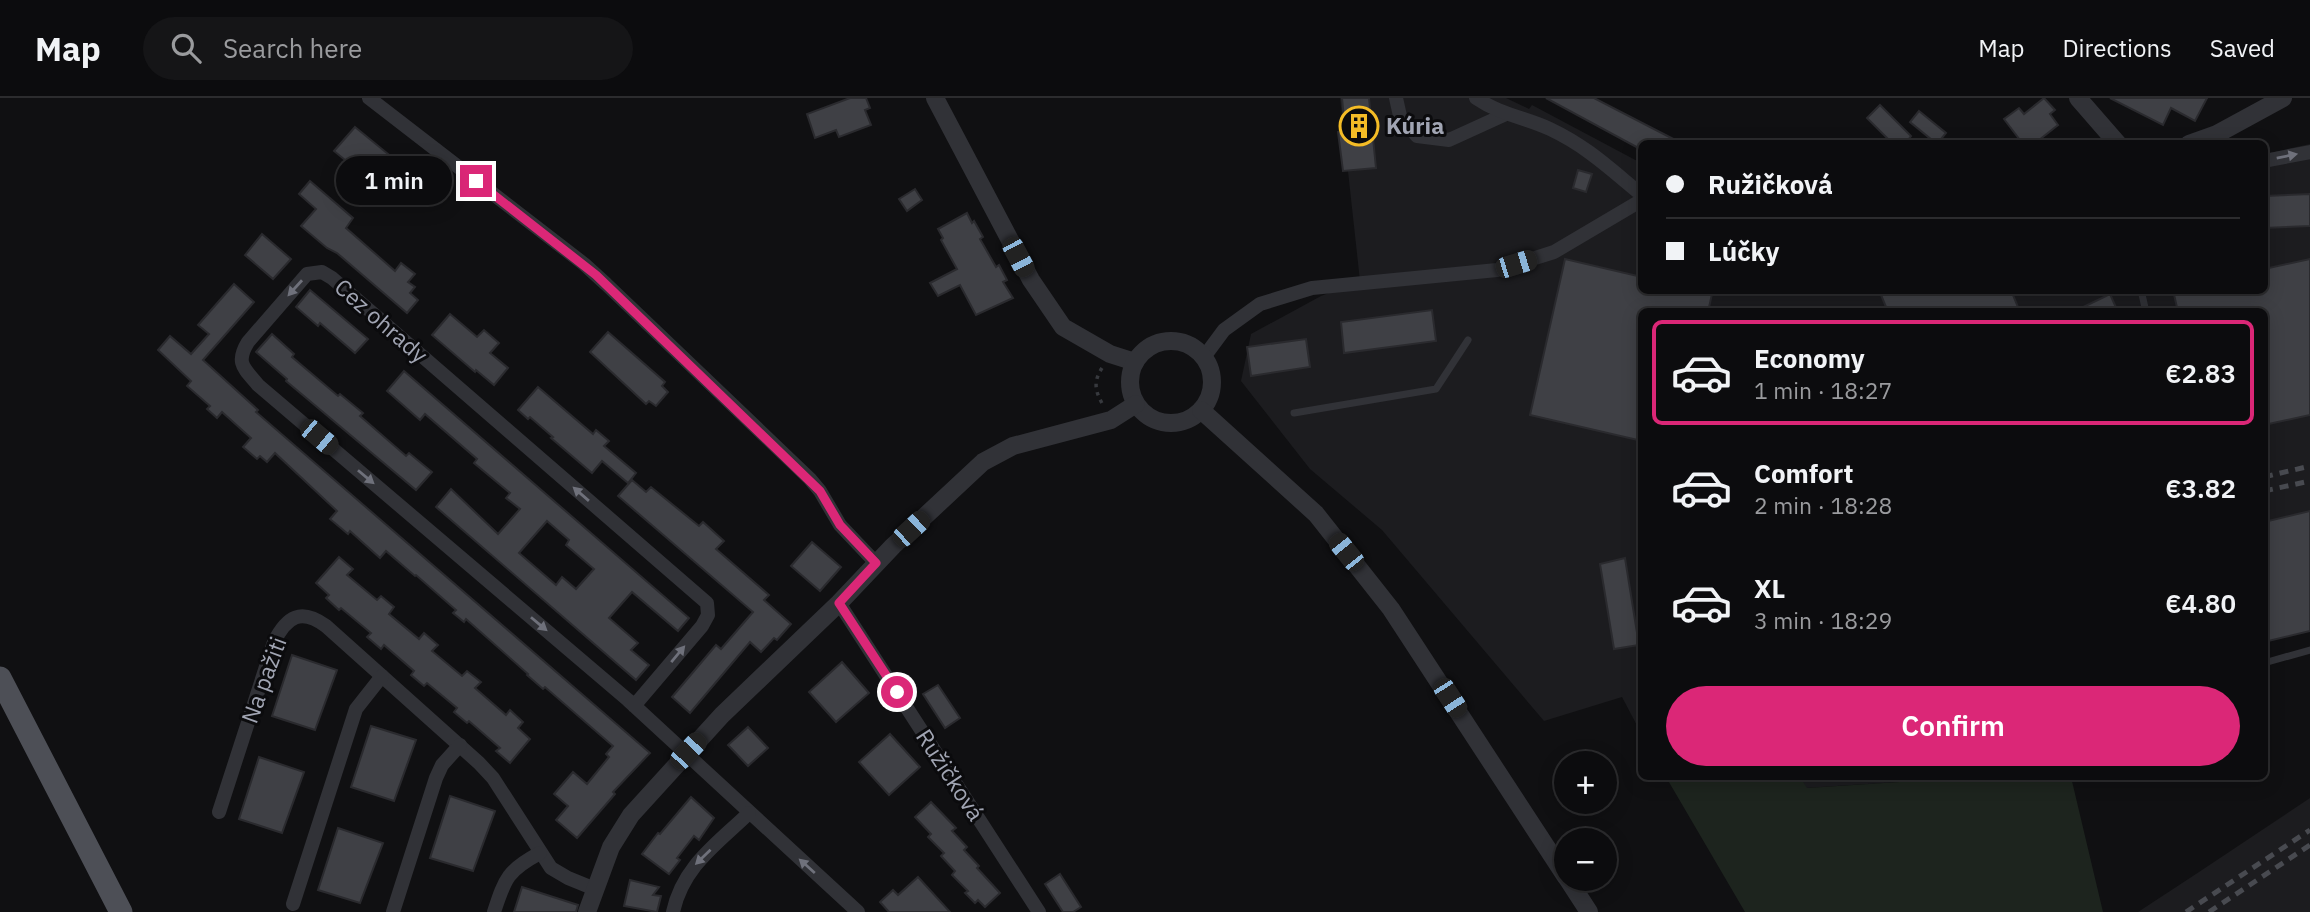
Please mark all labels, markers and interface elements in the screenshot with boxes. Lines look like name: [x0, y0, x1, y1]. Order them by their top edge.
search box: [143, 17, 633, 80]
text: Map: [35, 27, 101, 70]
icon: search: [167, 29, 205, 67]
text: Search here: [223, 31, 362, 65]
text: Map: [1978, 32, 2024, 64]
text: Directions: [2062, 32, 2172, 64]
text: Saved: [2210, 32, 2275, 64]
building icon: Kúria: [1338, 105, 1380, 147]
place label: Kúria: [1386, 110, 1444, 140]
one-way arrow: [2276, 151, 2298, 162]
callout: 1 min: [336, 156, 452, 206]
text: 1 min: [364, 165, 424, 195]
route end: [460, 165, 492, 197]
text: Ružičková: [1708, 167, 1833, 201]
car: [999, 234, 1038, 280]
text: Lúčky: [1708, 234, 1779, 268]
car: [1493, 248, 1540, 280]
street label: Cez ohrady: [329, 271, 435, 369]
one-way arrow: [287, 279, 303, 297]
icon: car: [1670, 341, 1733, 404]
text: Economy: [1754, 341, 1865, 375]
text: €2.83: [2165, 356, 2236, 390]
text: 1 min · 18:27: [1754, 375, 1892, 405]
car: [297, 415, 342, 459]
icon: car: [1670, 456, 1733, 519]
text: Comfort: [1754, 456, 1853, 490]
one-way arrow: [356, 469, 374, 484]
text: €3.82: [2165, 471, 2236, 505]
one-way arrow: [572, 486, 590, 502]
text: 2 min · 18:28: [1754, 490, 1892, 520]
car: [889, 507, 934, 551]
car: [1325, 529, 1368, 575]
icon: car: [1670, 571, 1733, 634]
text: XL: [1754, 571, 1785, 605]
text: €4.80: [2165, 586, 2236, 620]
text: 3 min · 18:29: [1754, 605, 1892, 635]
one-way arrow: [530, 616, 547, 631]
street label: Na pažiti: [234, 632, 293, 727]
one-way arrow: [670, 645, 685, 662]
car: [1430, 675, 1471, 721]
route start: [881, 676, 913, 708]
button: Confirm: [1666, 686, 2240, 766]
street label: Ružičková: [910, 723, 992, 826]
car: [666, 728, 711, 774]
map controls: [1554, 751, 1617, 891]
button: +: [1554, 751, 1617, 814]
button: −: [1554, 828, 1617, 891]
one-way arrow: [695, 849, 712, 866]
one-way arrow: [799, 859, 816, 874]

